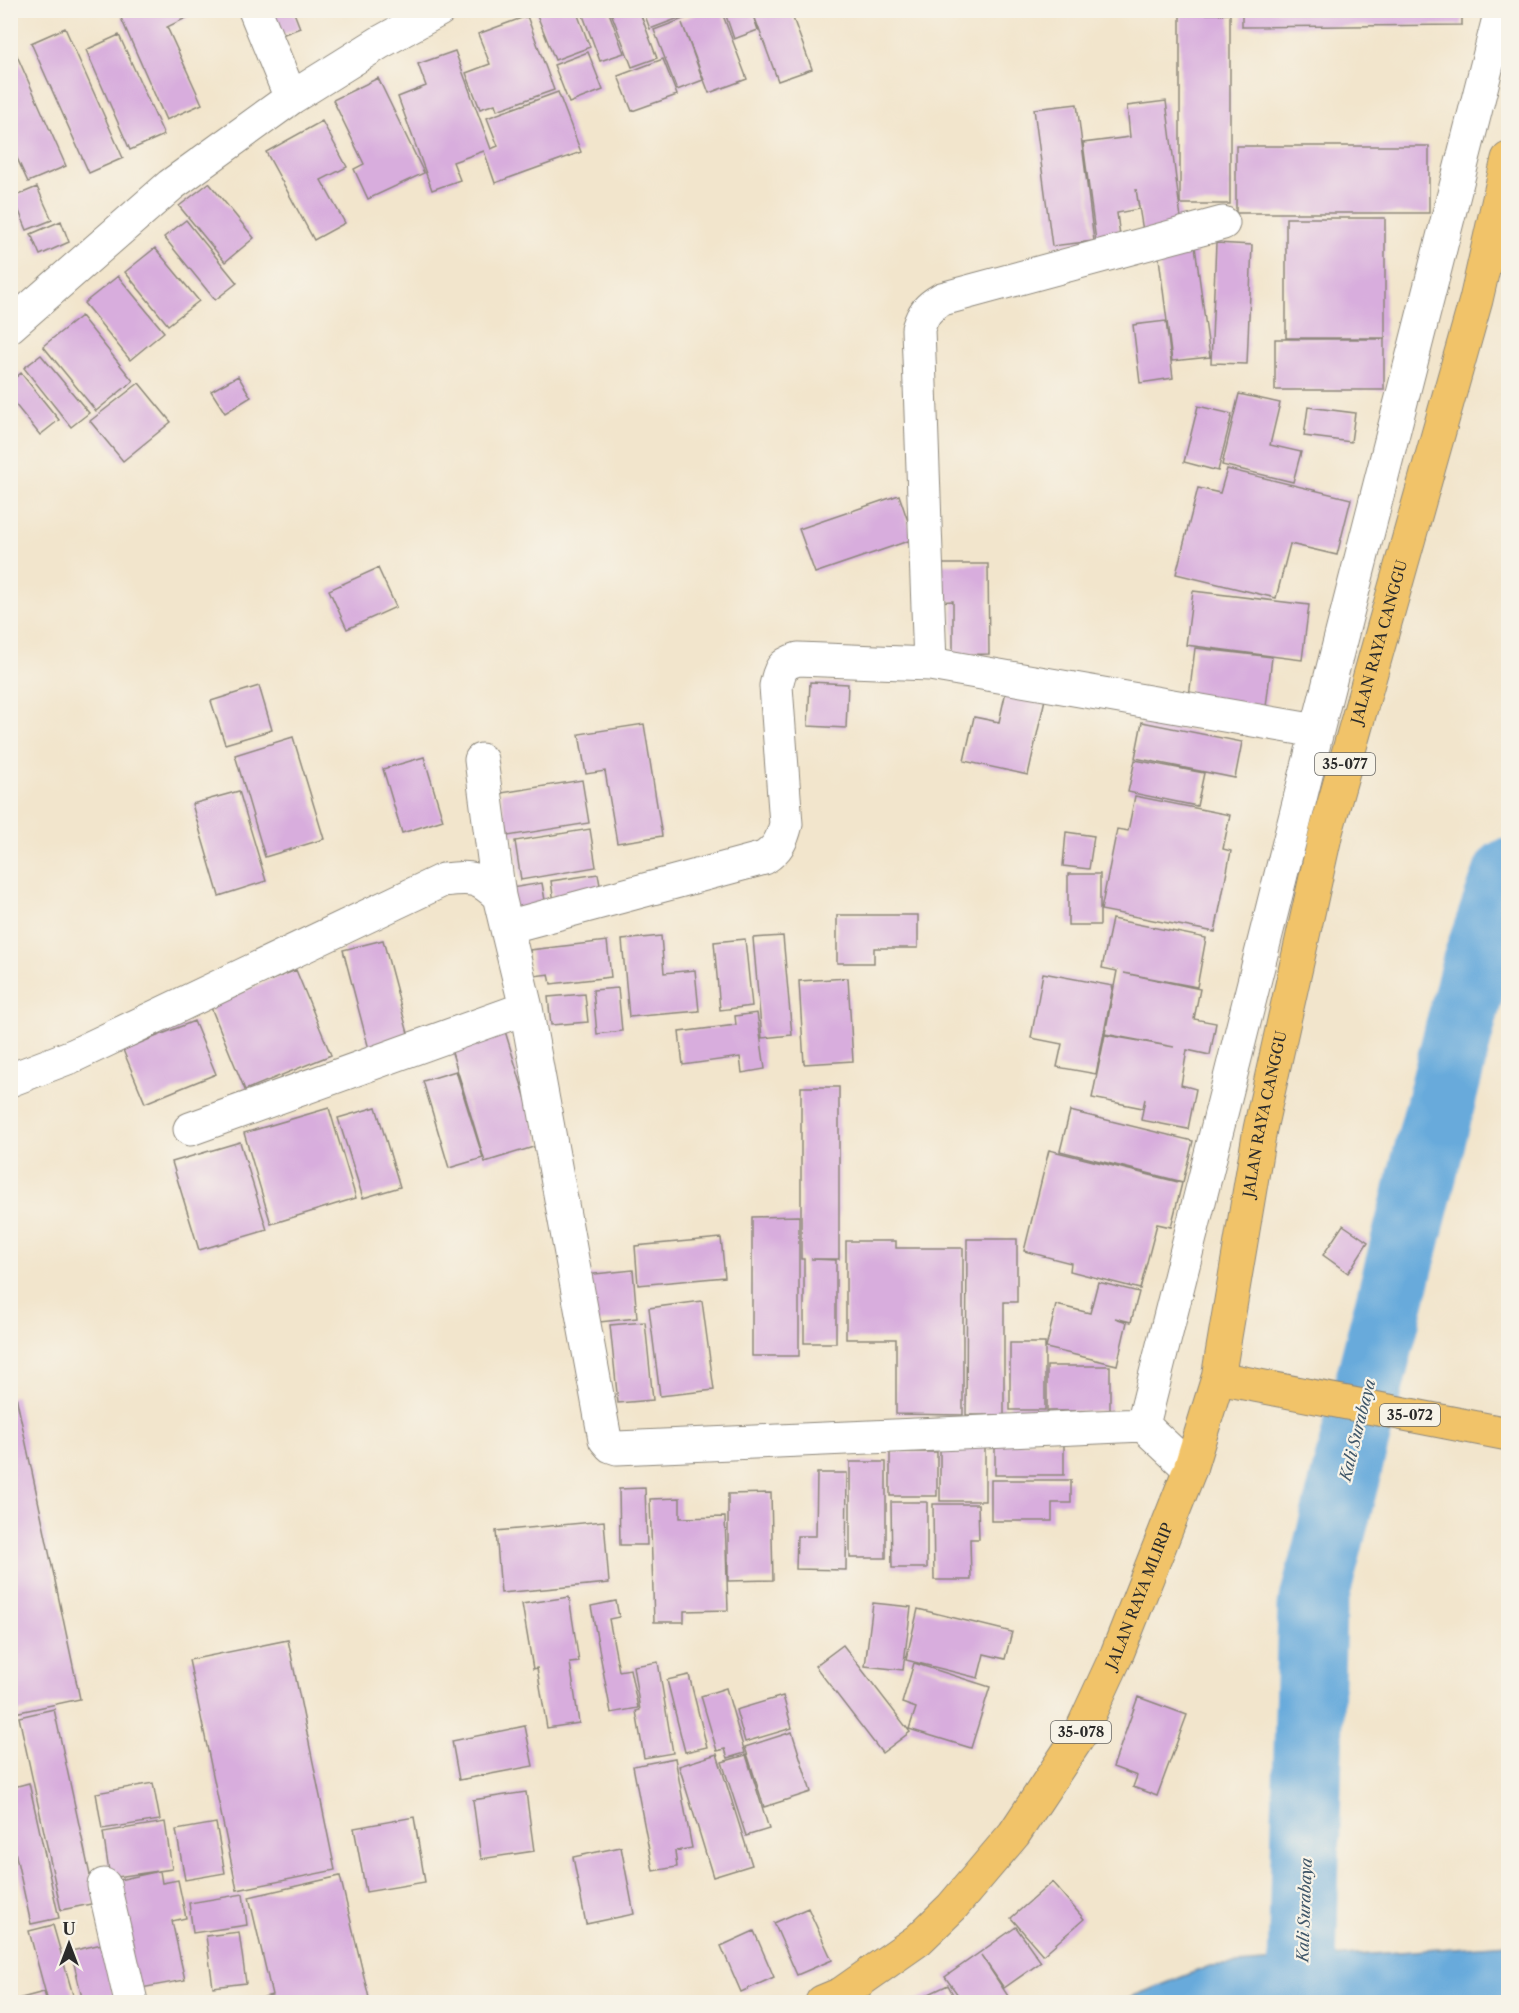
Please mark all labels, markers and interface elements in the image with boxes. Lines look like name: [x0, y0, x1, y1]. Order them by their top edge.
street label: JALAN RAYA CANGGU: [1346, 557, 1411, 728]
road number: 35-077: [1315, 753, 1375, 775]
street label: JALAN RAYA CANGGU: [1238, 1028, 1291, 1201]
water label: Kali Surabaya: [1334, 1377, 1379, 1485]
road number: 35-072: [1380, 1404, 1440, 1426]
street label: JALAN RAYA MLIRIP: [1100, 1520, 1177, 1674]
road number: 35-078: [1051, 1721, 1111, 1743]
water label: Kali Surabaya: [1292, 1857, 1316, 1964]
north arrow: [39, 1914, 99, 1974]
text: U: [63, 1919, 76, 1939]

